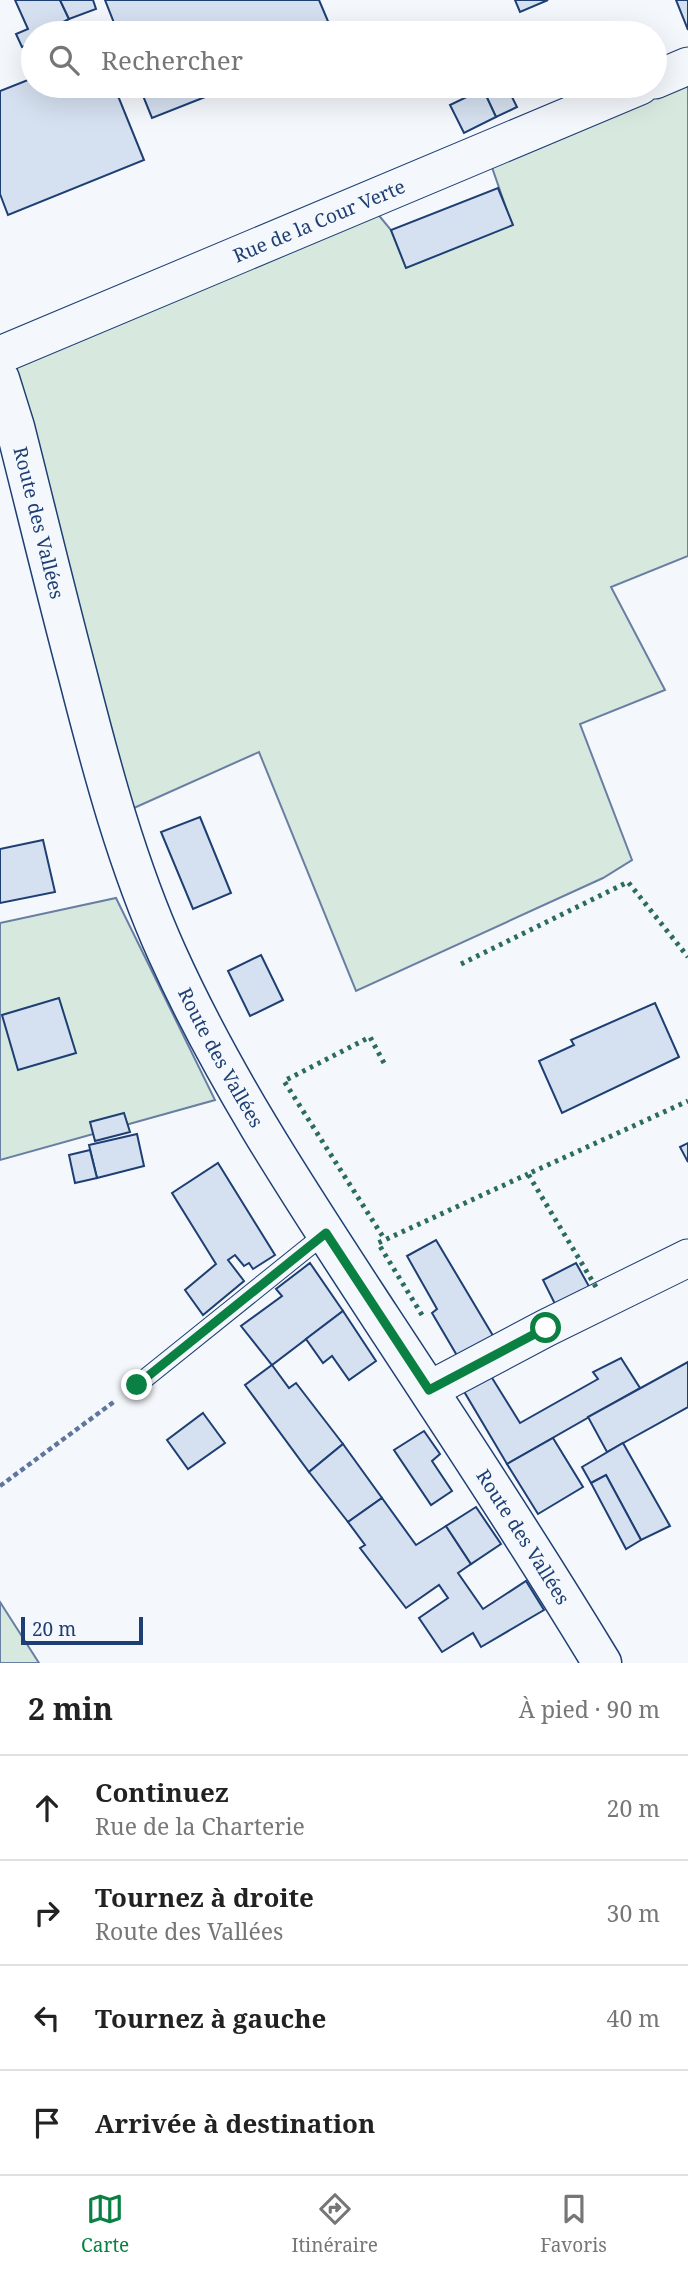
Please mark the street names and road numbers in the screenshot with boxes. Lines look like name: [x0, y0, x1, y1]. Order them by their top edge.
street label: Rue de la Cour Verte: [229, 173, 409, 269]
street label: Route des Vallées: [7, 444, 70, 601]
street label: Route des Vallées: [172, 983, 270, 1132]
street label: Route des Vallées: [470, 1464, 576, 1610]

